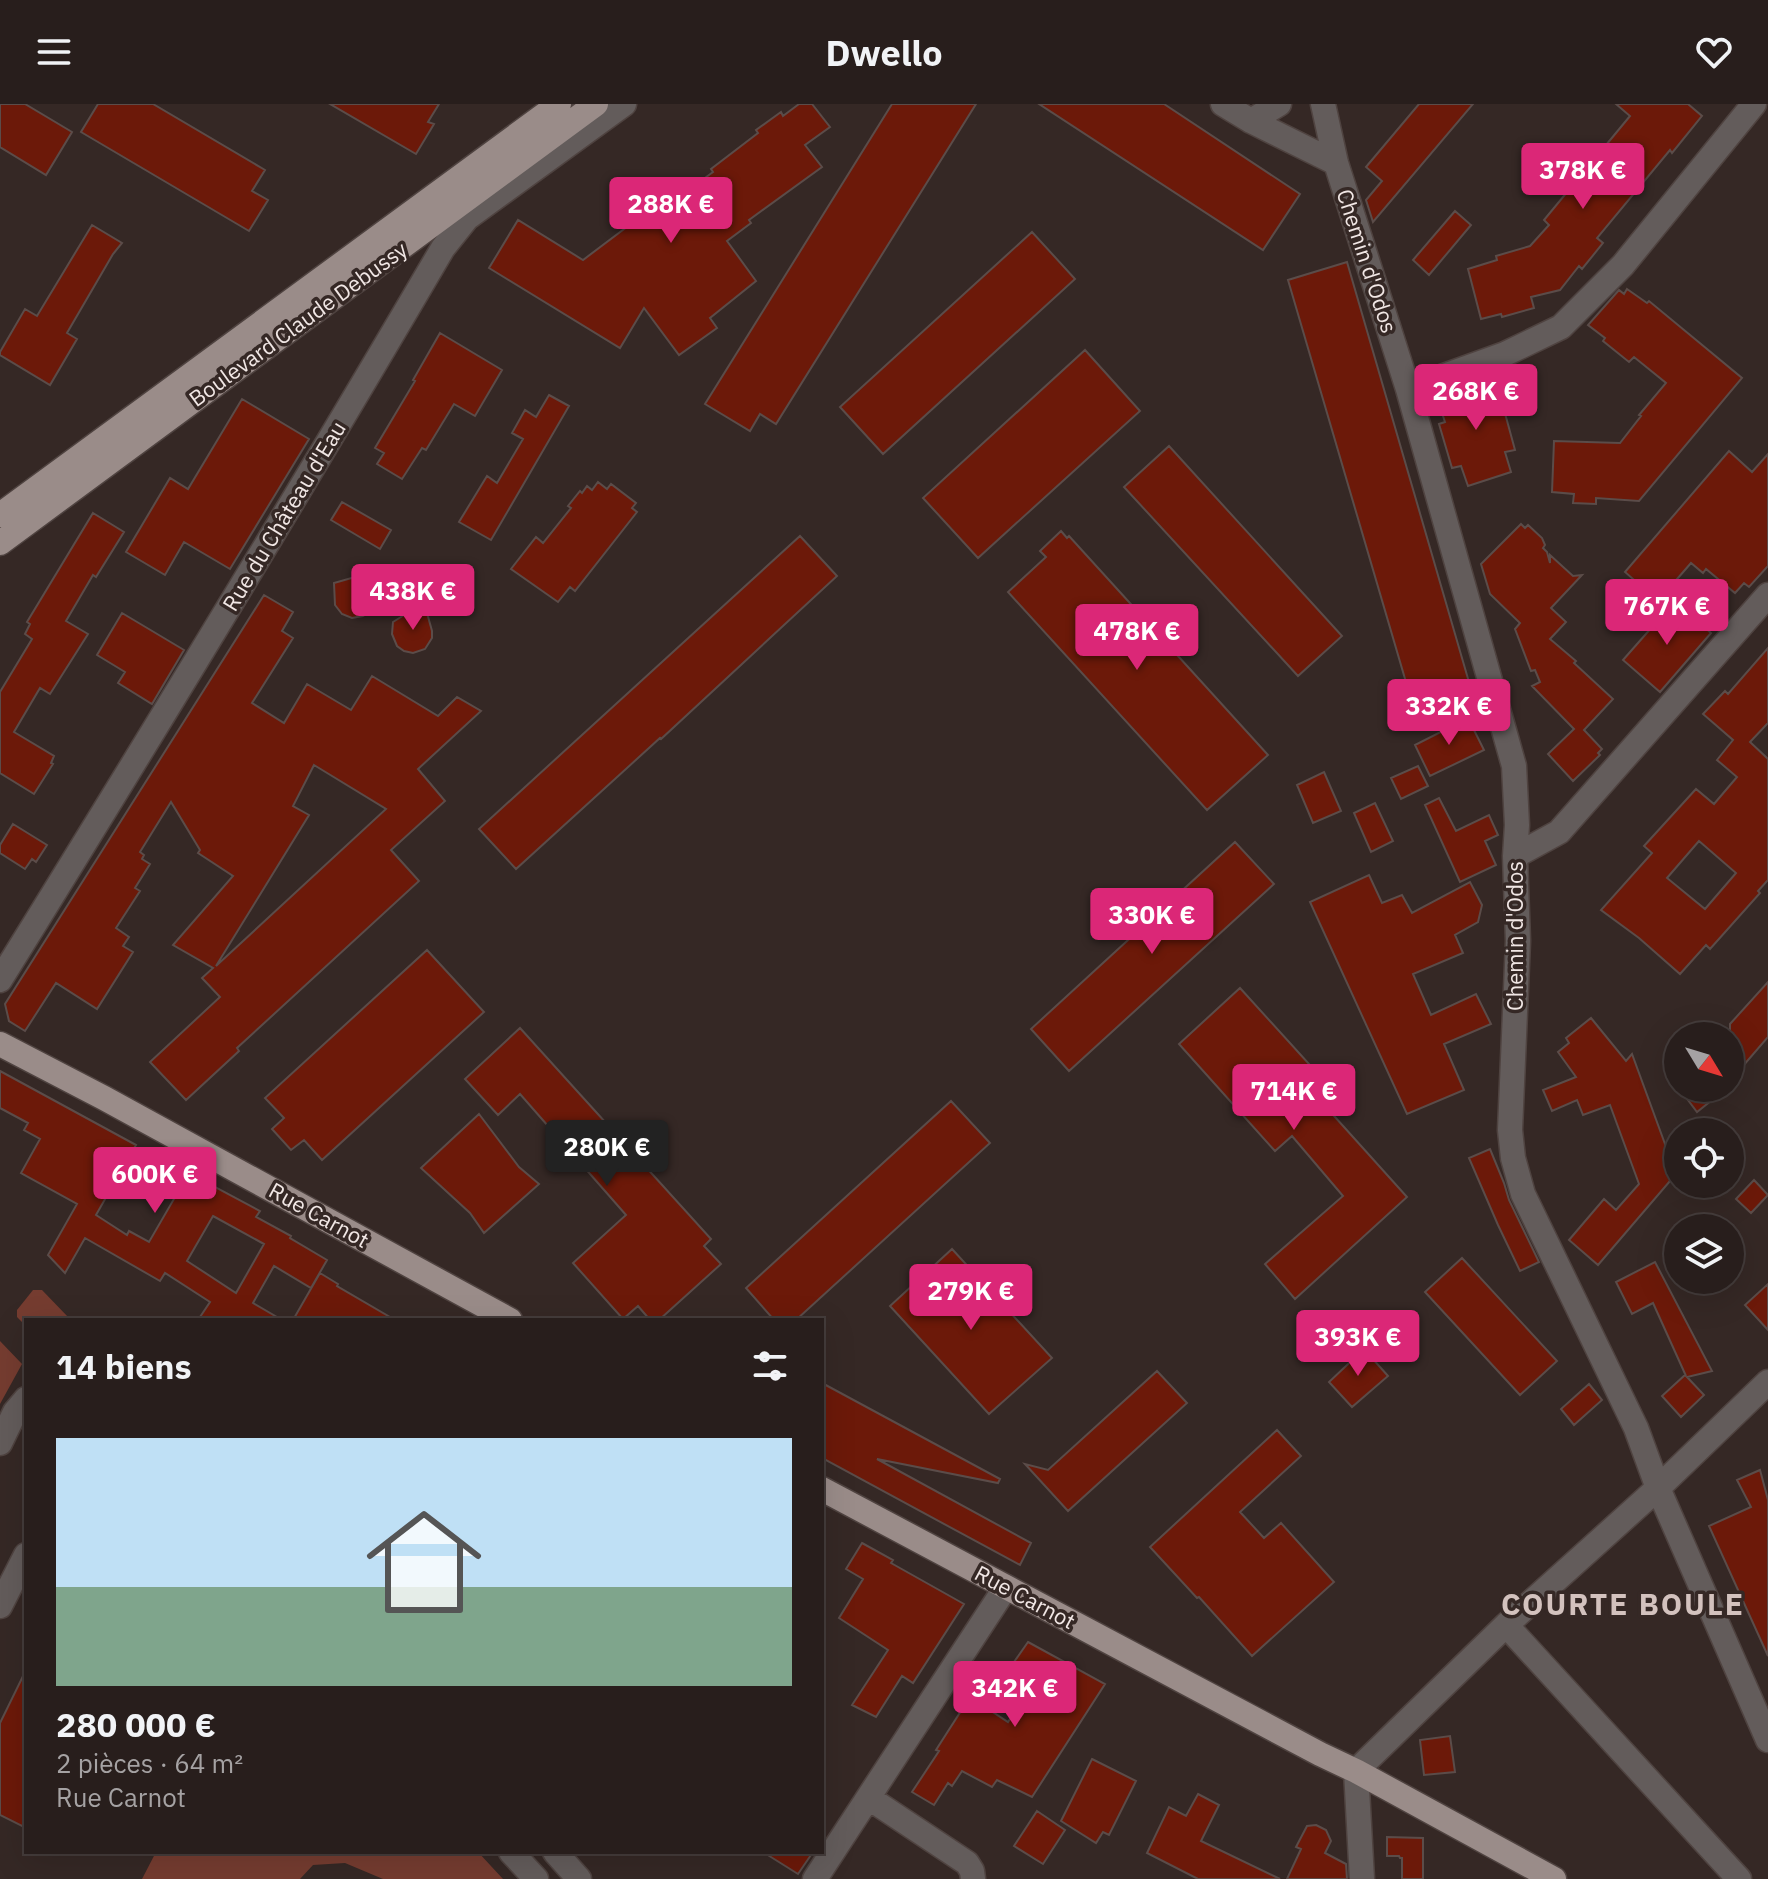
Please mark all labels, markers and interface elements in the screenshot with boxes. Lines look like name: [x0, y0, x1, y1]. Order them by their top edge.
text: Dwello: [825, 29, 943, 76]
icon: menu: [32, 30, 76, 74]
icon: heart: [1692, 30, 1736, 74]
pin: 378K €: [1518, 143, 1648, 211]
text: 378K €: [1539, 152, 1627, 186]
pin: 288K €: [606, 177, 736, 245]
street label: Chemin d'Odos: [1331, 185, 1404, 337]
text: 288K €: [627, 186, 715, 220]
street label: Boulevard Claude Debussy: [183, 234, 413, 413]
pin: 268K €: [1411, 364, 1541, 432]
text: 268K €: [1432, 373, 1520, 407]
street label: Rue du Château d'Eau: [215, 415, 352, 616]
pin: 438K €: [348, 564, 478, 632]
text: 438K €: [369, 573, 457, 607]
pin: 767K €: [1602, 579, 1732, 647]
text: 767K €: [1623, 588, 1711, 622]
pin: 478K €: [1072, 604, 1202, 672]
text: 478K €: [1093, 613, 1181, 647]
pin: 332K €: [1384, 679, 1514, 747]
text: 332K €: [1405, 688, 1493, 722]
street label: Chemin d'Odos: [1500, 861, 1529, 1011]
pin: 330K €: [1087, 888, 1217, 956]
text: 330K €: [1108, 897, 1196, 931]
north arrow: [1664, 1022, 1744, 1102]
map controls: [1664, 1022, 1744, 1294]
pin: 714K €: [1229, 1064, 1359, 1132]
text: 714K €: [1250, 1073, 1338, 1107]
button: locate: [1664, 1118, 1744, 1198]
pin: 280K €: [542, 1120, 672, 1188]
text: 280K €: [563, 1129, 651, 1163]
pin: 600K €: [90, 1147, 220, 1215]
text: 600K €: [111, 1156, 199, 1190]
street label: Rue Carnot: [264, 1175, 374, 1254]
button: layers: [1664, 1214, 1744, 1294]
pin: 279K €: [906, 1264, 1036, 1332]
text: 279K €: [927, 1273, 1015, 1307]
pin: 393K €: [1293, 1310, 1423, 1378]
text: 393K €: [1314, 1319, 1402, 1353]
text: 14 biens: [56, 1344, 192, 1388]
icon: filters: [748, 1344, 792, 1388]
icon: home: [352, 1490, 496, 1634]
street label: Rue Carnot: [970, 1558, 1081, 1635]
district label: COURTE BOULE: [1501, 1584, 1745, 1623]
pin: 342K €: [950, 1661, 1080, 1729]
text: 342K €: [971, 1670, 1059, 1704]
text: 280 000 €: [56, 1702, 216, 1746]
text: 2 pièces · 64 m²: [56, 1746, 243, 1780]
text: Rue Carnot: [56, 1780, 186, 1814]

